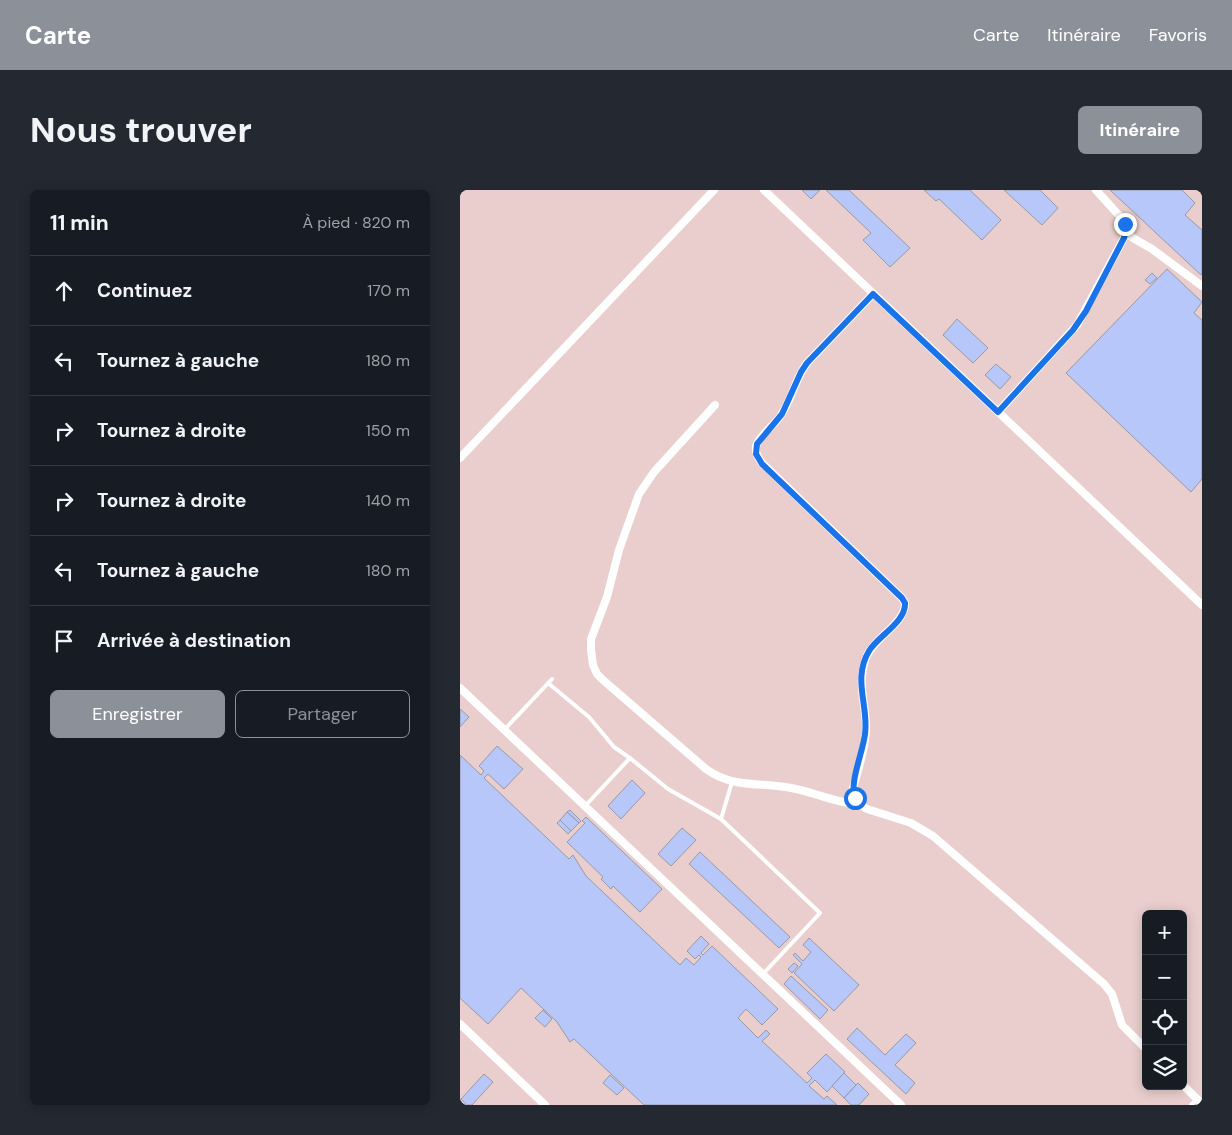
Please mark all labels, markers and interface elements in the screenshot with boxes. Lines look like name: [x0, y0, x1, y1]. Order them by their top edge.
text: Carte: [25, 20, 91, 51]
text: Carte: [973, 23, 1019, 47]
text: Itinéraire: [1047, 23, 1121, 47]
text: Favoris: [1149, 23, 1207, 47]
button: Itinéraire: [1078, 106, 1202, 154]
text: Nous trouver: [30, 107, 252, 153]
text: 11 min: [50, 209, 109, 237]
text: À pied · 820 m: [302, 212, 410, 233]
route end: [1114, 213, 1137, 236]
icon: ahead: [50, 277, 78, 305]
text: Continuez: [97, 278, 192, 303]
text: 170 m: [367, 280, 410, 301]
icon: left: [50, 347, 78, 375]
text: Tournez à gauche: [97, 348, 259, 373]
text: 180 m: [366, 350, 410, 371]
icon: right: [50, 417, 78, 445]
text: Tournez à droite: [97, 418, 247, 443]
text: 150 m: [366, 420, 410, 441]
icon: right: [50, 487, 78, 515]
text: Tournez à droite: [97, 488, 247, 513]
text: 140 m: [366, 490, 410, 511]
icon: left: [50, 557, 78, 585]
text: Tournez à gauche: [97, 558, 259, 583]
text: 180 m: [366, 560, 410, 581]
icon: arrive: [50, 627, 78, 655]
text: Arrivée à destination: [97, 628, 291, 653]
button: Enregistrer: [50, 690, 225, 738]
button: Partager: [235, 690, 410, 738]
route start: [844, 787, 867, 810]
map controls: [1142, 910, 1187, 1090]
button: +: [1142, 910, 1187, 955]
button: −: [1142, 955, 1187, 1000]
button: locate: [1142, 1000, 1187, 1045]
button: layers: [1142, 1045, 1187, 1090]

